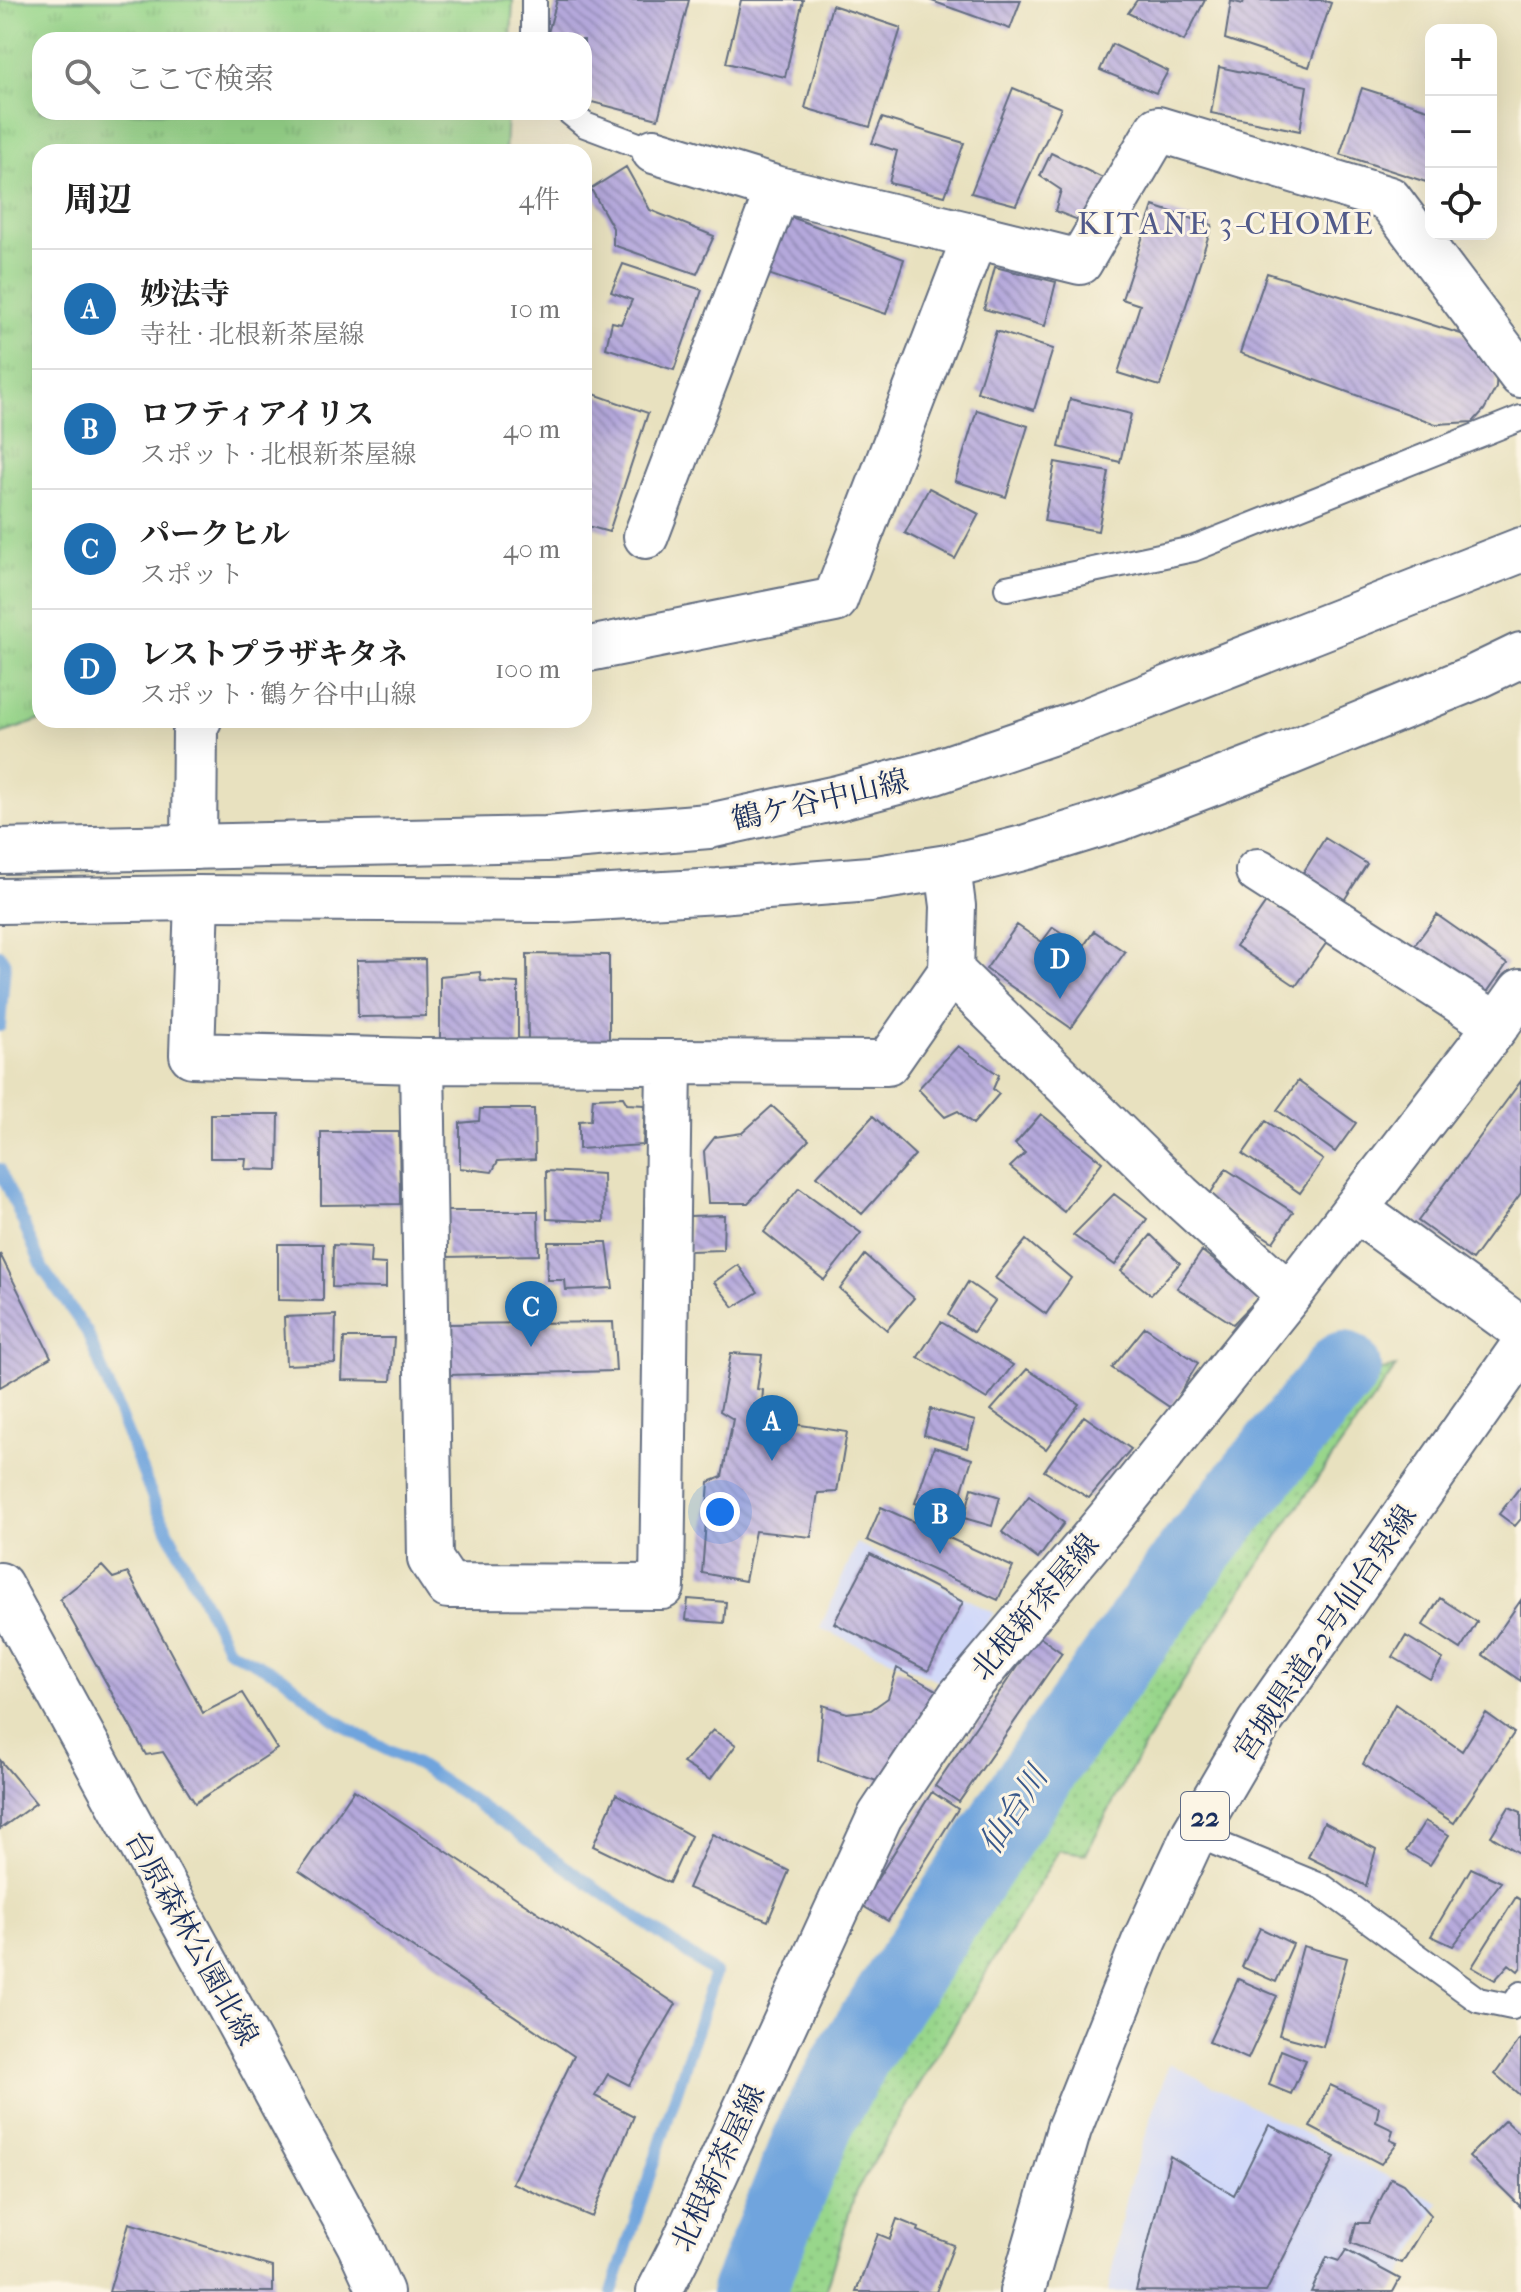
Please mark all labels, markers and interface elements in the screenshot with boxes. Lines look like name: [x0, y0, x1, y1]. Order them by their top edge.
map controls: [1425, 24, 1497, 240]
button: +: [1425, 24, 1497, 96]
search box: [32, 32, 592, 120]
icon: search: [60, 54, 104, 98]
text: ここで検索: [124, 62, 274, 97]
button: −: [1425, 96, 1497, 168]
button: locate: [1425, 168, 1497, 240]
text: 周辺: [64, 180, 132, 220]
text: 4件: [519, 184, 560, 215]
district label: KITANE 3-CHOME: [1077, 205, 1375, 242]
text: 妙法寺: [140, 277, 230, 312]
text: A: [82, 294, 98, 325]
text: 10 m: [509, 294, 560, 325]
text: 寺社 · 北根新茶屋線: [140, 319, 364, 350]
text: ロフティアイリス: [140, 397, 374, 432]
text: B: [82, 414, 98, 445]
text: 40 m: [503, 414, 560, 445]
text: スポット · 北根新茶屋線: [140, 439, 416, 470]
text: パークヒル: [140, 517, 290, 552]
text: C: [81, 534, 99, 565]
text: 40 m: [503, 534, 560, 565]
text: スポット: [140, 559, 244, 590]
text: レストプラザキタネ: [140, 637, 408, 672]
text: D: [80, 654, 100, 685]
text: 100 m: [495, 654, 560, 685]
text: スポット · 鶴ケ谷中山線: [140, 679, 416, 710]
street label: 鶴ケ谷中山線: [728, 763, 912, 838]
pin: D: [1034, 933, 1086, 999]
pin: C: [505, 1281, 557, 1347]
pin: A: [746, 1395, 798, 1461]
pin: B: [914, 1488, 966, 1554]
your location: [700, 1492, 740, 1532]
street label: 宮城県道22号仙台泉線: [1227, 1499, 1424, 1768]
street label: 北根新茶屋線: [964, 1527, 1107, 1688]
water label: 仙台川: [972, 1757, 1057, 1861]
road number: 22: [1181, 1792, 1229, 1840]
street label: 台原森林公園北線: [118, 1825, 265, 2052]
street label: 北根新茶屋線: [665, 2079, 772, 2257]

